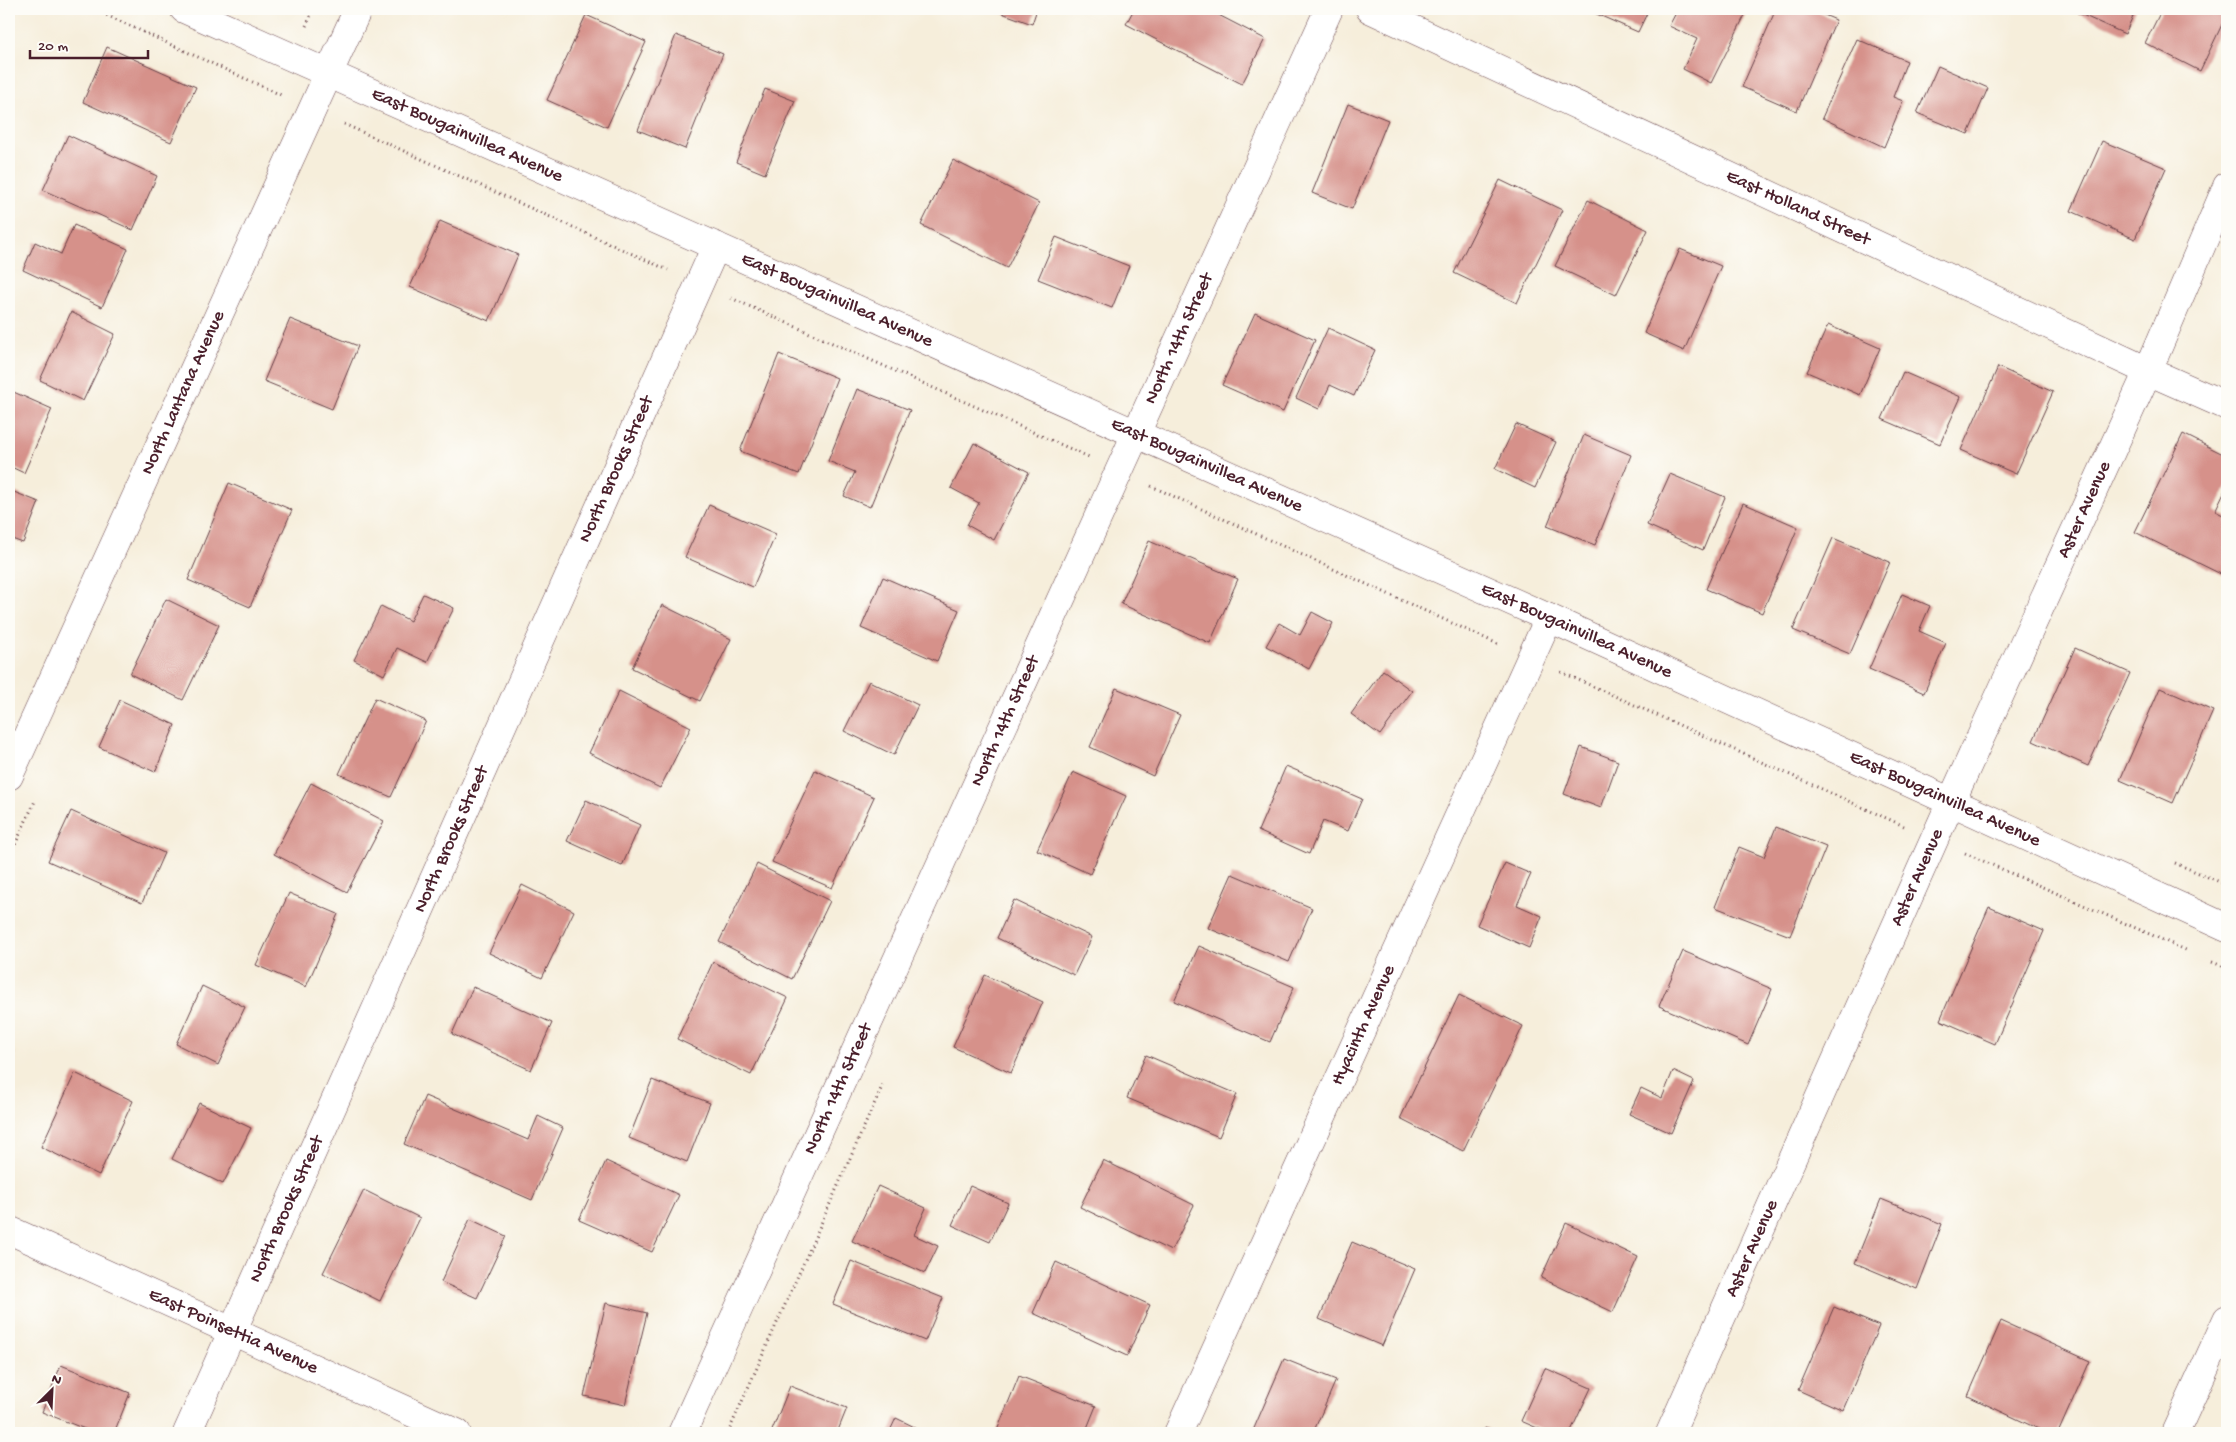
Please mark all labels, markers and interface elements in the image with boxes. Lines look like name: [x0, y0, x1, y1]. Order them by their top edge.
scale bar: [30, 28, 148, 60]
text: 20 m: [38, 38, 68, 56]
street label: East Bougainvillea Avenue: [368, 82, 567, 188]
street label: East Holland Street: [1722, 165, 1876, 253]
street label: East Bougainvillea Avenue: [737, 248, 937, 353]
street label: North 14th Street: [1140, 268, 1220, 408]
street label: North Lantana Avenue: [136, 307, 231, 478]
street label: North Brooks Street: [574, 390, 660, 546]
street label: East Bougainvillea Avenue: [1107, 413, 1307, 518]
street label: Aster Avenue: [2052, 457, 2117, 562]
street label: East Bougainvillea Avenue: [1477, 578, 1676, 684]
street label: North 14th Street: [966, 650, 1046, 790]
street label: East Bougainvillea Avenue: [1846, 745, 2044, 853]
street label: North Brooks Street: [409, 760, 495, 916]
street label: Aster Avenue: [1886, 825, 1949, 930]
street label: Hyacinth Avenue: [1326, 961, 1401, 1089]
street label: North 14th Street: [799, 1018, 879, 1158]
street label: North Brooks Street: [244, 1130, 330, 1286]
street label: Aster Avenue: [1720, 1196, 1784, 1301]
street label: East Poinsettia Avenue: [145, 1283, 322, 1380]
north arrow: [28, 1364, 78, 1414]
text: N: [49, 1371, 64, 1390]

